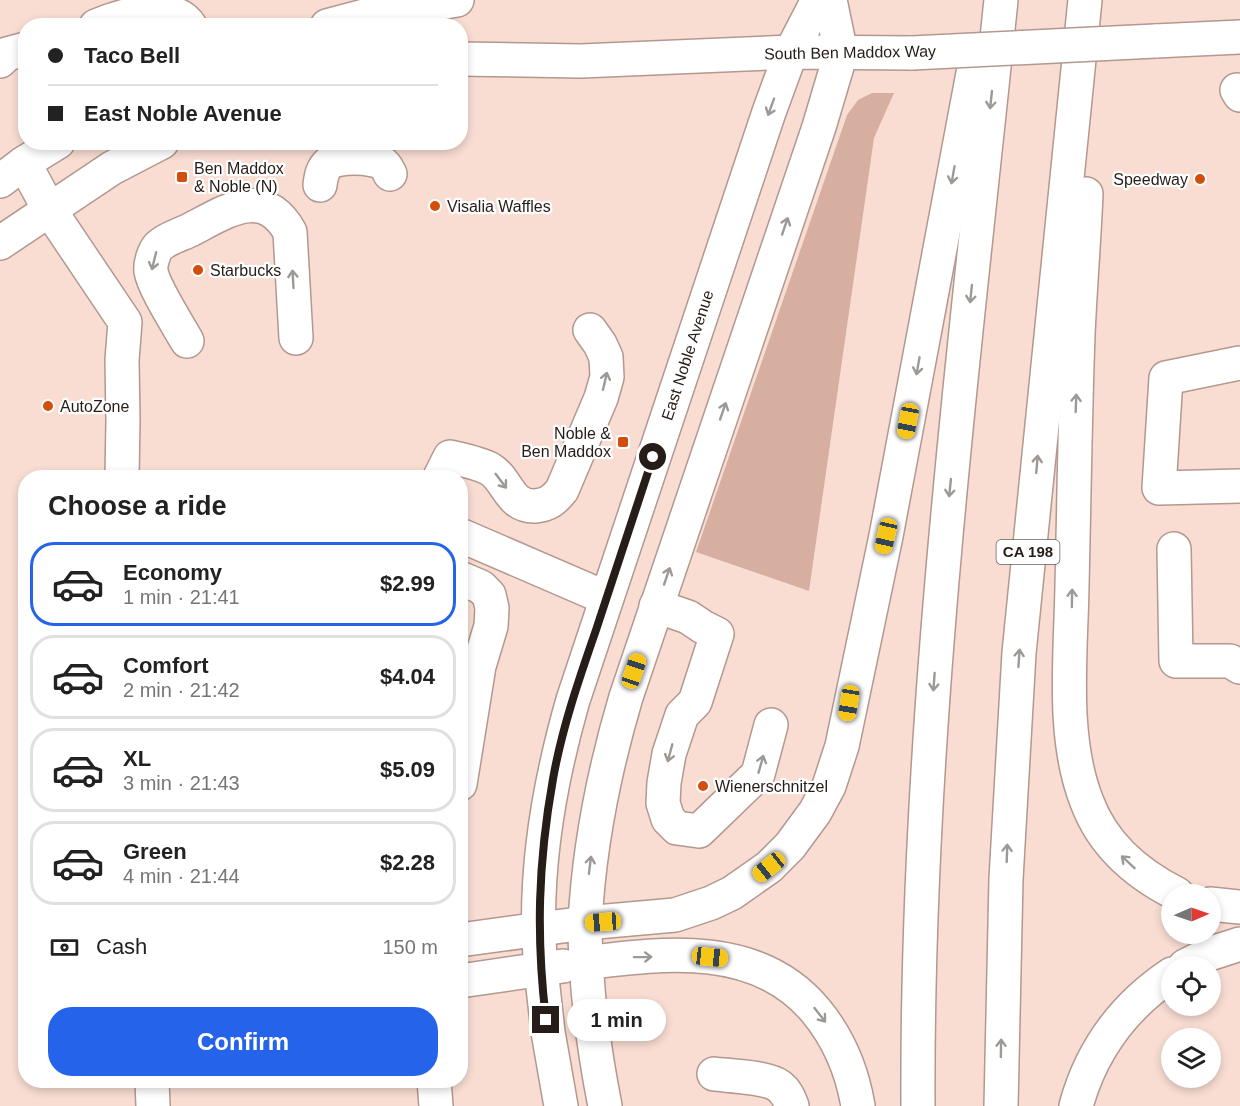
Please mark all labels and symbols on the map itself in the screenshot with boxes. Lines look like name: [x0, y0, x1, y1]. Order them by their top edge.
street label: South Ben Maddox Way: [764, 43, 936, 62]
one-way arrow: [985, 90, 996, 109]
one-way arrow: [764, 97, 775, 116]
place label: Ben Maddox & Noble (N): [194, 160, 284, 195]
one-way arrow: [947, 164, 958, 184]
marker: Ben Maddox & Noble (N): [175, 170, 189, 184]
place label: Speedway: [1113, 171, 1188, 188]
marker: Speedway: [1193, 172, 1207, 186]
place label: Visalia Waffles: [447, 198, 551, 215]
marker: Visalia Waffles: [428, 199, 442, 213]
one-way arrow: [781, 217, 792, 236]
one-way arrow: [147, 251, 159, 270]
place label: Starbucks: [210, 262, 281, 279]
marker: Starbucks: [191, 263, 205, 277]
one-way arrow: [287, 270, 298, 290]
one-way arrow: [965, 284, 976, 303]
street label: East Noble Avenue: [658, 288, 717, 422]
one-way arrow: [912, 356, 923, 376]
one-way arrow: [600, 372, 611, 391]
one-way arrow: [1070, 394, 1082, 414]
place label: AutoZone: [60, 398, 129, 415]
marker: AutoZone: [41, 399, 55, 413]
one-way arrow: [718, 402, 729, 420]
car: [896, 402, 920, 440]
place label: Noble & Ben Maddox: [521, 425, 611, 460]
marker: Noble & Ben Maddox: [616, 435, 630, 449]
route start: [639, 443, 666, 470]
one-way arrow: [1032, 454, 1043, 474]
one-way arrow: [494, 473, 507, 489]
one-way arrow: [944, 477, 955, 497]
car: [873, 516, 899, 556]
road number: CA 198: [996, 540, 1060, 564]
one-way arrow: [662, 567, 673, 586]
one-way arrow: [1066, 589, 1078, 609]
one-way arrow: [1014, 649, 1025, 668]
car: [620, 651, 648, 691]
one-way arrow: [928, 672, 939, 692]
car: [837, 684, 861, 722]
one-way arrow: [663, 743, 675, 762]
one-way arrow: [755, 755, 767, 774]
place label: Wienerschnitzel: [715, 778, 828, 795]
marker: Wienerschnitzel: [696, 779, 710, 793]
one-way arrow: [1001, 843, 1012, 863]
car: [749, 849, 789, 885]
one-way arrow: [584, 855, 595, 875]
one-way arrow: [1121, 855, 1136, 869]
north arrow: [1161, 884, 1221, 944]
car: [584, 912, 622, 932]
car: [691, 946, 729, 968]
one-way arrow: [633, 951, 653, 963]
callout: 1 min: [567, 999, 666, 1041]
route end: [532, 1006, 559, 1033]
one-way arrow: [813, 1007, 826, 1023]
one-way arrow: [995, 1038, 1007, 1058]

